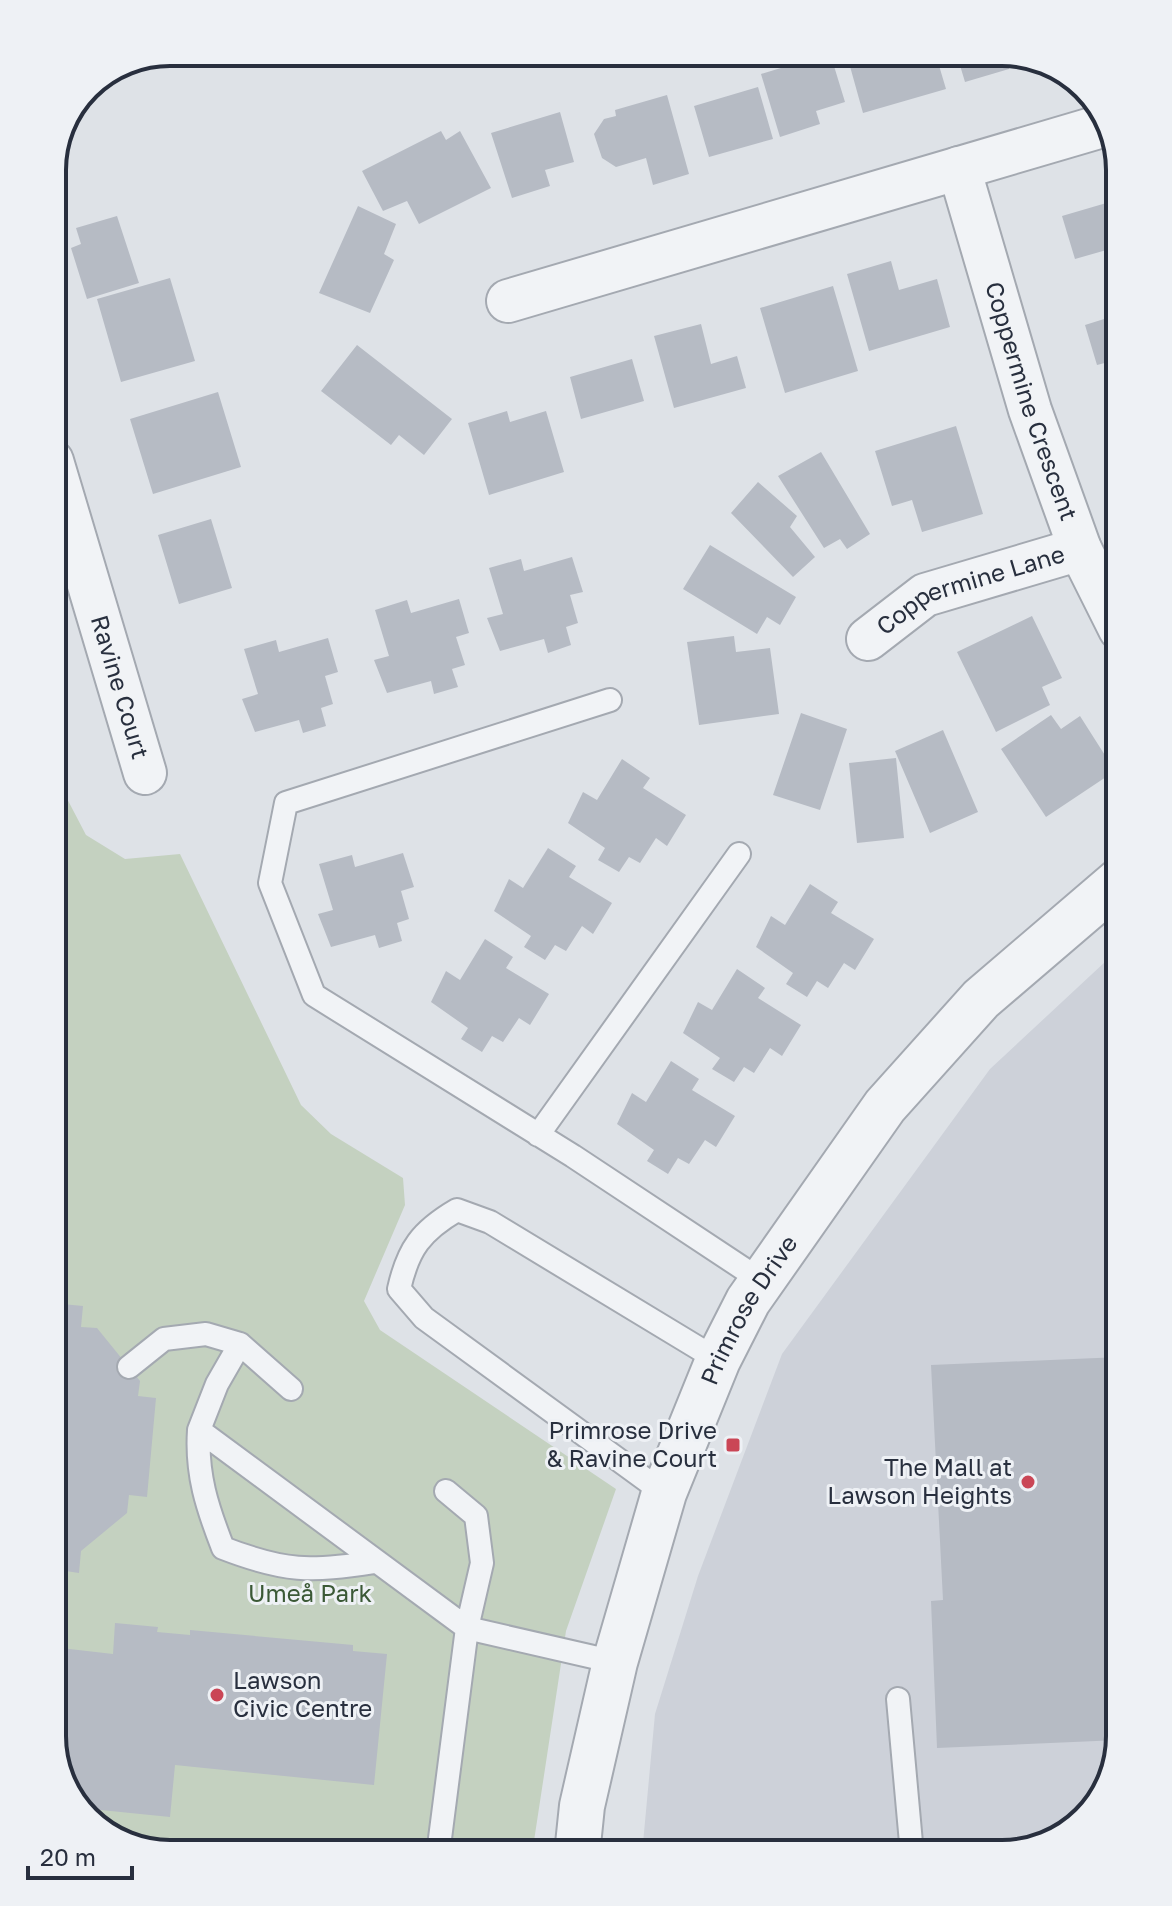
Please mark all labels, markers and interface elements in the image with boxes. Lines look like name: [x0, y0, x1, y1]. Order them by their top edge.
street label: Coppermine Crescent: [980, 278, 1084, 524]
street label: Coppermine Lane: [870, 538, 1068, 640]
street label: Ravine Court: [86, 611, 156, 762]
street label: Primrose Drive: [693, 1229, 803, 1389]
place label: Primrose Drive & Ravine Court: [547, 1415, 717, 1472]
marker: Primrose Drive & Ravine Court: [724, 1436, 742, 1454]
place label: The Mall at Lawson Heights: [827, 1452, 1012, 1509]
marker: The Mall at Lawson Heights: [1019, 1473, 1037, 1491]
park label: Umeå Park: [248, 1578, 372, 1607]
place label: Lawson Civic Centre: [233, 1665, 372, 1722]
marker: Lawson Civic Centre: [208, 1686, 226, 1704]
scale bar: [28, 1830, 132, 1880]
text: 20 m: [40, 1842, 96, 1871]

